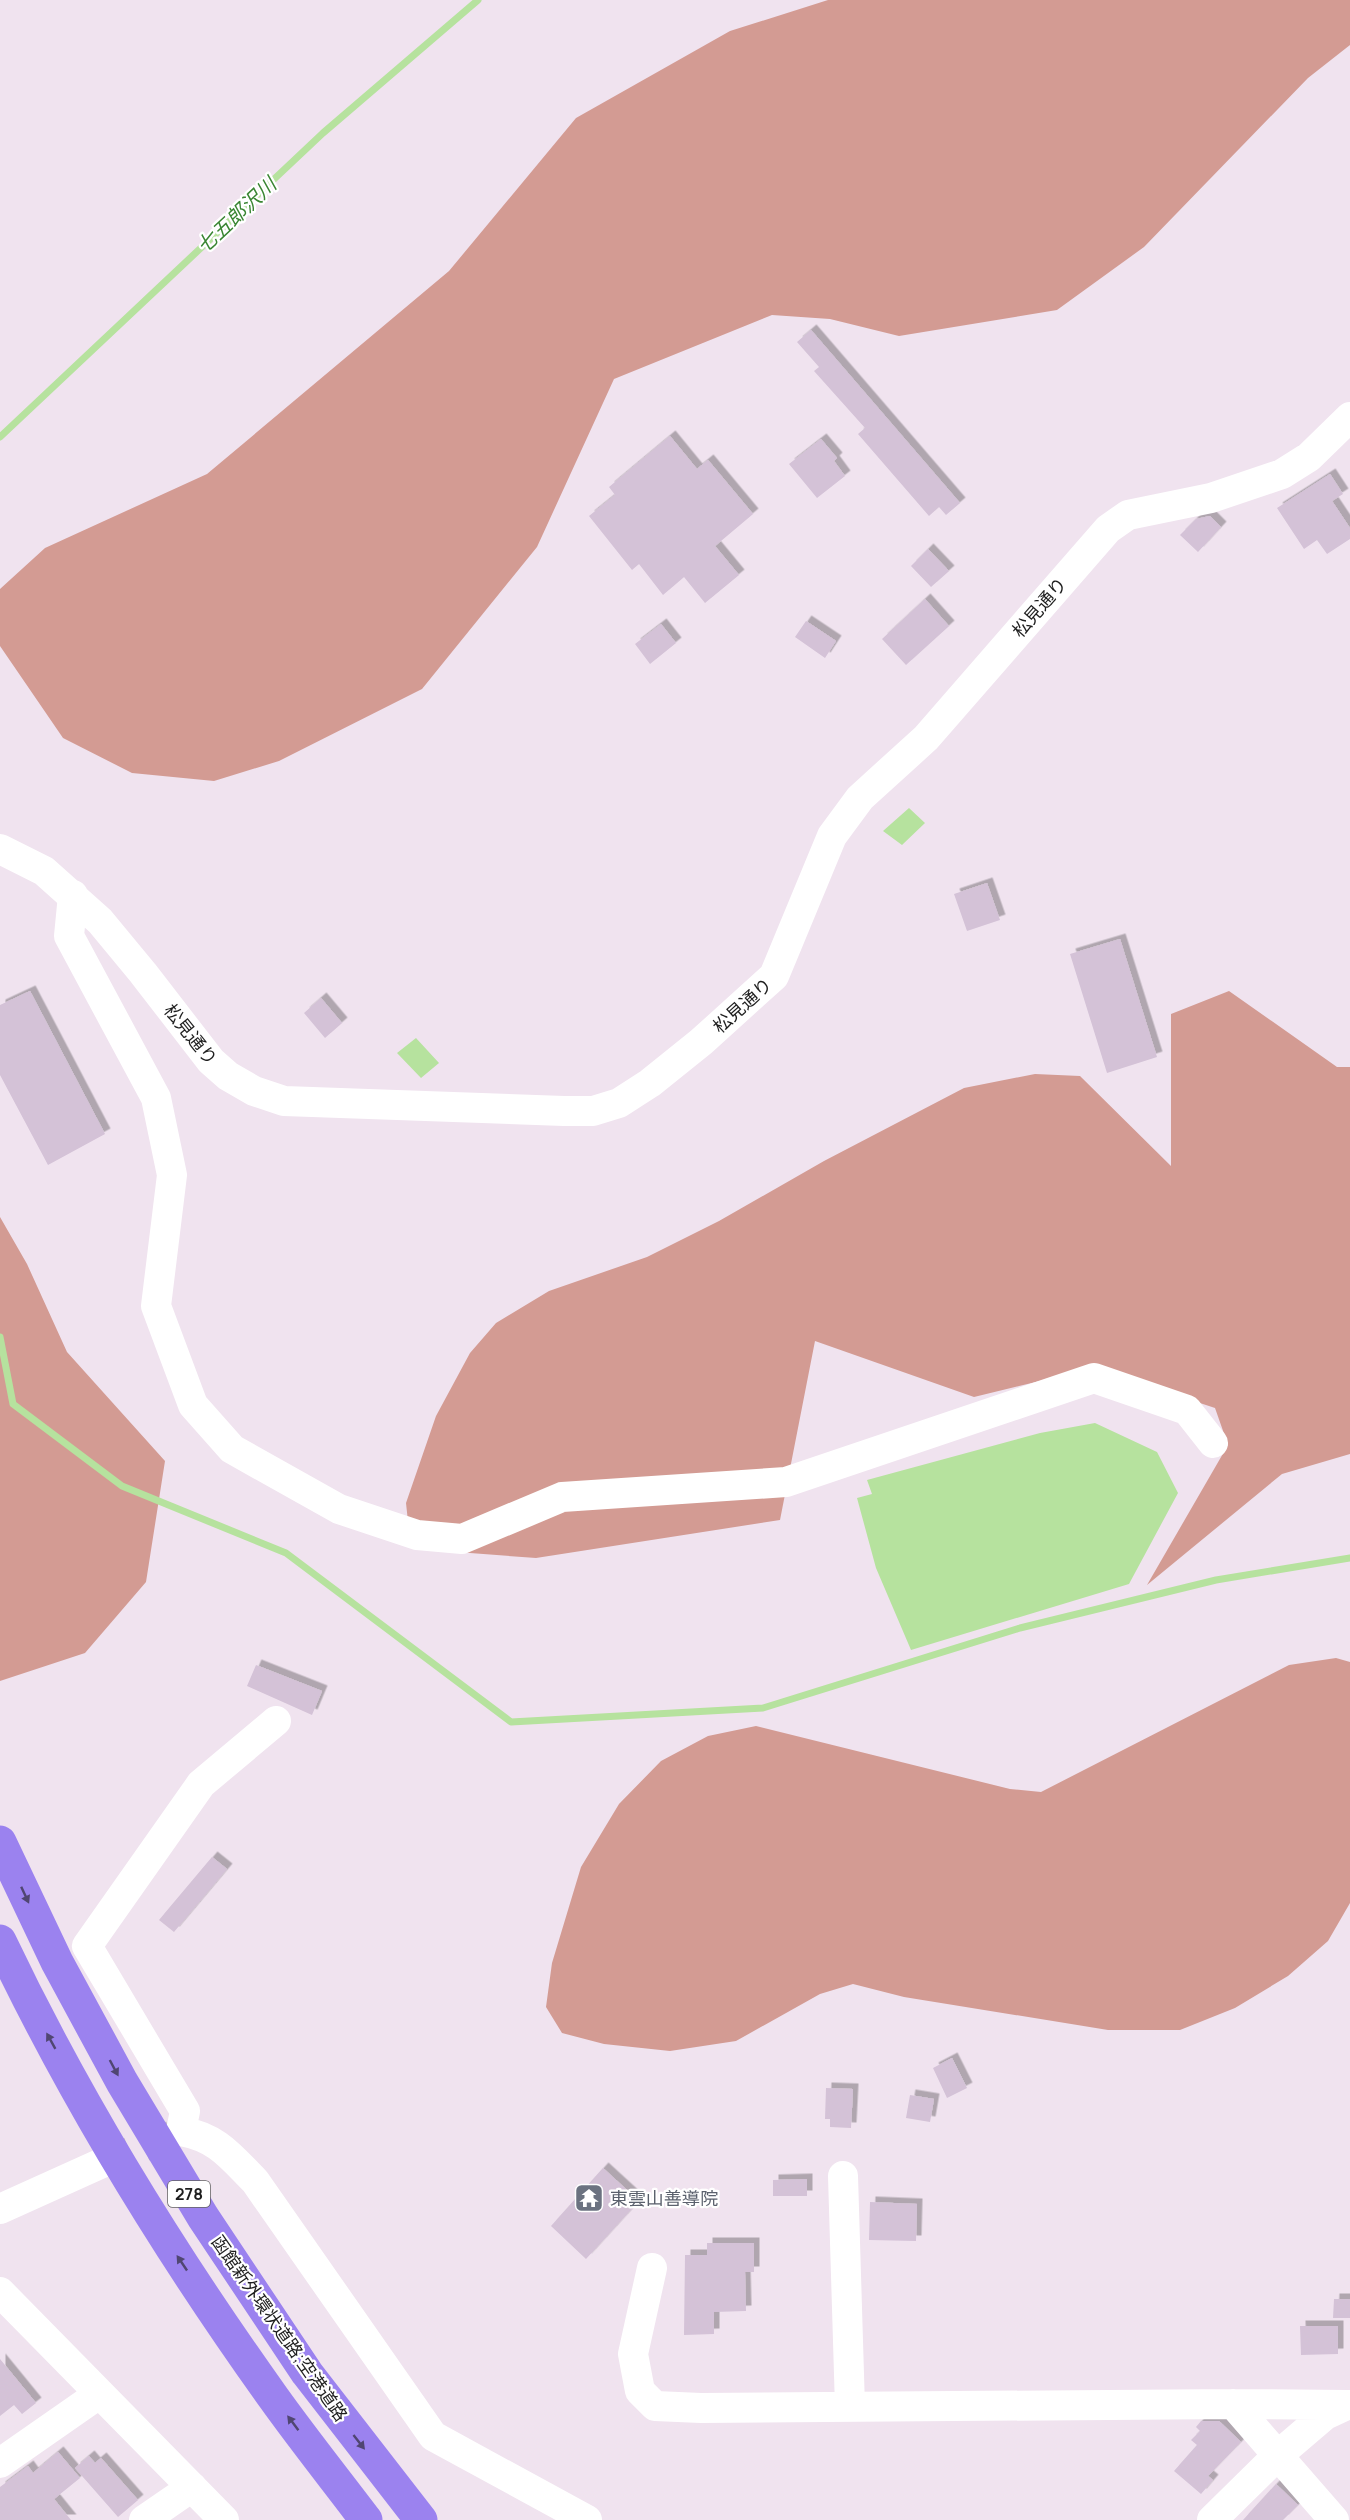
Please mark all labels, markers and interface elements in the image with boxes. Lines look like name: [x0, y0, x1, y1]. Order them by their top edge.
water label: 七五郎沢川: [190, 170, 283, 259]
street label: 松見通り: [1006, 572, 1072, 642]
street label: 松見通り: [707, 972, 777, 1038]
street label: 松見通り: [159, 998, 223, 1070]
one-way arrow: [21, 1886, 30, 1903]
one-way arrow: [46, 2032, 56, 2049]
one-way arrow: [109, 2060, 119, 2077]
road number: 278: [168, 2181, 210, 2207]
temple icon: 東雲山善導院: [573, 2182, 605, 2214]
place label: 東雲山善導院: [610, 2186, 718, 2210]
street label: 函館新外環状道路;空港道路: [207, 2230, 353, 2426]
one-way arrow: [177, 2255, 188, 2271]
one-way arrow: [287, 2416, 299, 2431]
one-way arrow: [353, 2434, 365, 2449]

